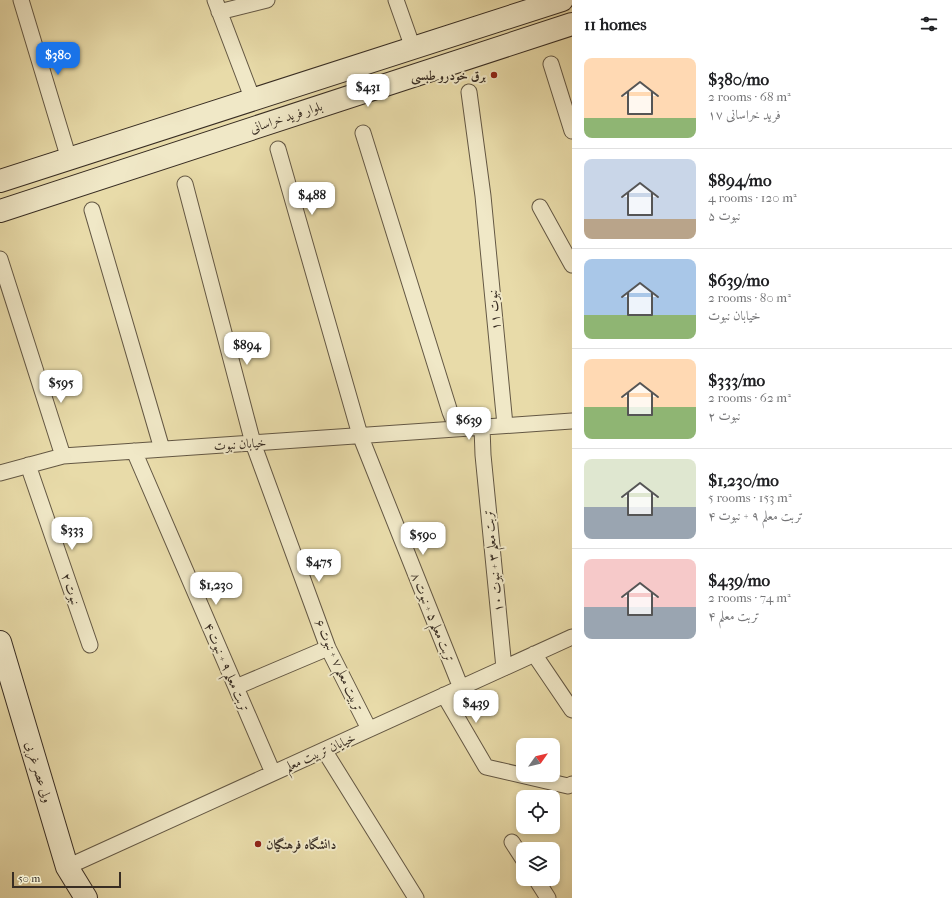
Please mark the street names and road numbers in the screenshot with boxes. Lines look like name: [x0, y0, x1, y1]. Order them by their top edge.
street label: بلوار فرید خراسانی: [248, 98, 325, 137]
street label: نبوت ۱۱: [485, 289, 504, 331]
street label: خیابان نبوت: [213, 435, 267, 454]
street label: تربت معلم ۳ + نبوت ۱۰: [480, 509, 512, 613]
street label: تربت معلم ۵ + نبوت ۸: [403, 570, 458, 666]
street label: نبوت ۲: [58, 571, 83, 607]
street label: تربیت معلم ۷ + نبوت ۶: [306, 617, 366, 716]
street label: تربت معلم ۹ + نبوت ۴: [196, 620, 252, 716]
street label: خیایان تربیت معلم: [282, 730, 360, 780]
street label: ولی عصر غربی: [21, 740, 55, 805]

